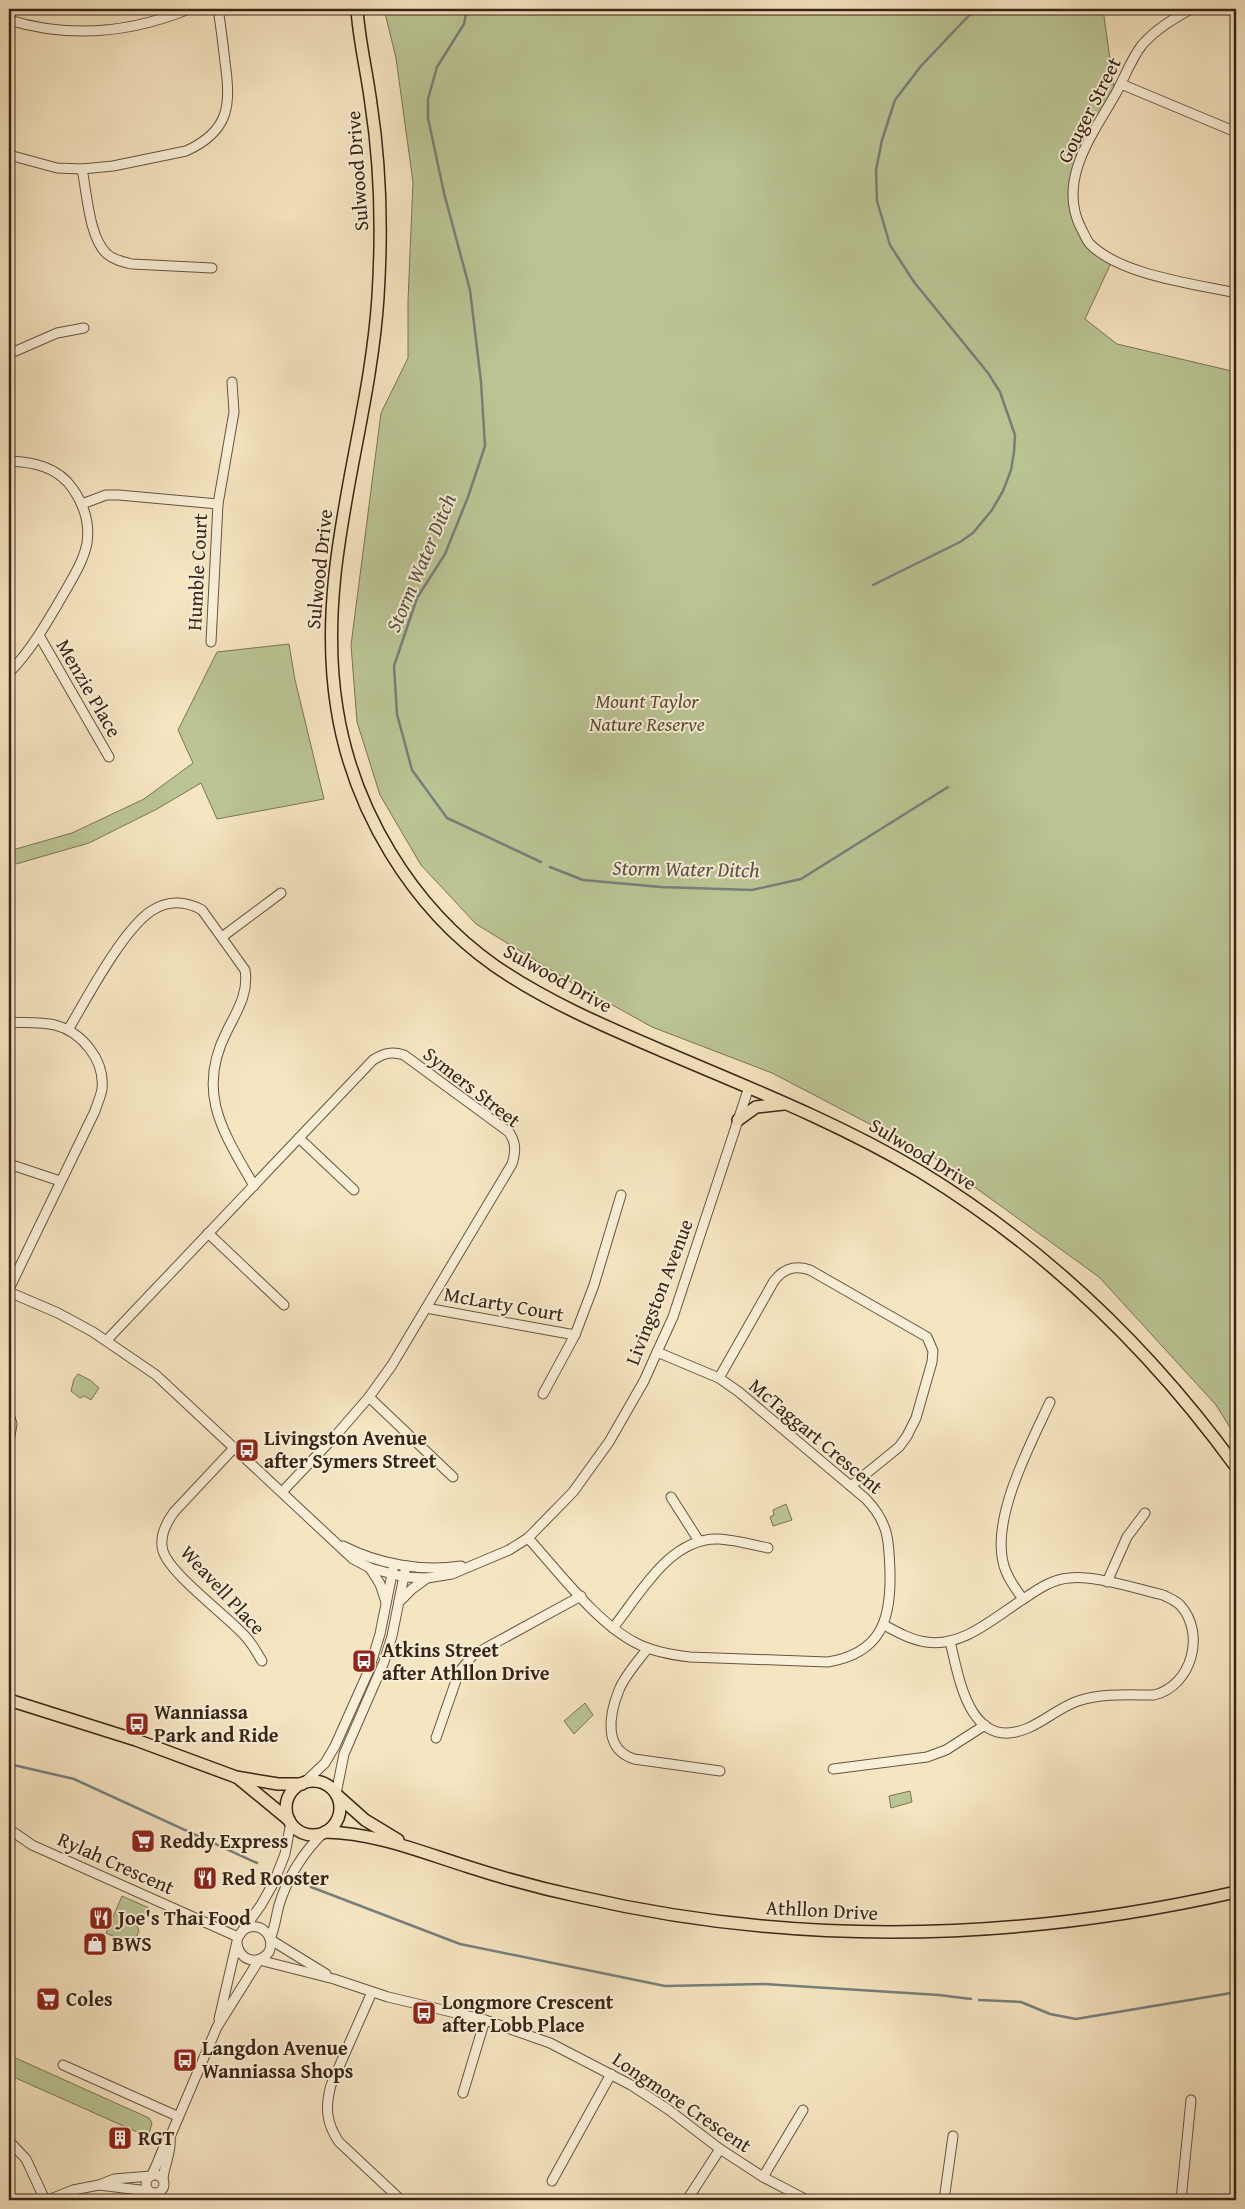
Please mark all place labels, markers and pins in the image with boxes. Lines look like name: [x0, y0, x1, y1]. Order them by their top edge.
place label: Livingston Avenue after Symers Street: [264, 1423, 437, 1475]
bus stop icon: Livingston Avenue after Symers Street: [234, 1437, 260, 1463]
place label: Atkins Street after Athllon Drive: [382, 1635, 550, 1687]
bus stop icon: Atkins Street after Athllon Drive: [351, 1648, 377, 1674]
place label: Wanniassa Park and Ride: [154, 1697, 279, 1749]
bus stop icon: Wanniassa Park and Ride: [124, 1711, 150, 1737]
place label: Reddy Express: [160, 1826, 288, 1855]
supermarket icon: Reddy Express: [130, 1828, 156, 1854]
place label: Red Rooster: [222, 1863, 329, 1892]
restaurant icon: Red Rooster: [192, 1865, 218, 1891]
place label: Joe's Thai Food: [115, 1903, 251, 1932]
restaurant icon: Joe's Thai Food: [88, 1905, 114, 1931]
place label: BWS: [112, 1929, 152, 1958]
shop icon: BWS: [82, 1931, 108, 1957]
place label: Coles: [66, 1984, 113, 2013]
supermarket icon: Coles: [35, 1986, 61, 2012]
place label: Longmore Crescent after Lobb Place: [442, 1987, 614, 2039]
bus stop icon: Longmore Crescent after Lobb Place: [411, 2000, 437, 2026]
place label: Langdon Avenue Wanniassa Shops: [202, 2033, 353, 2085]
bus stop icon: Langdon Avenue Wanniassa Shops: [172, 2047, 198, 2073]
place label: RGT: [138, 2123, 175, 2152]
building icon: RGT: [107, 2125, 133, 2151]

